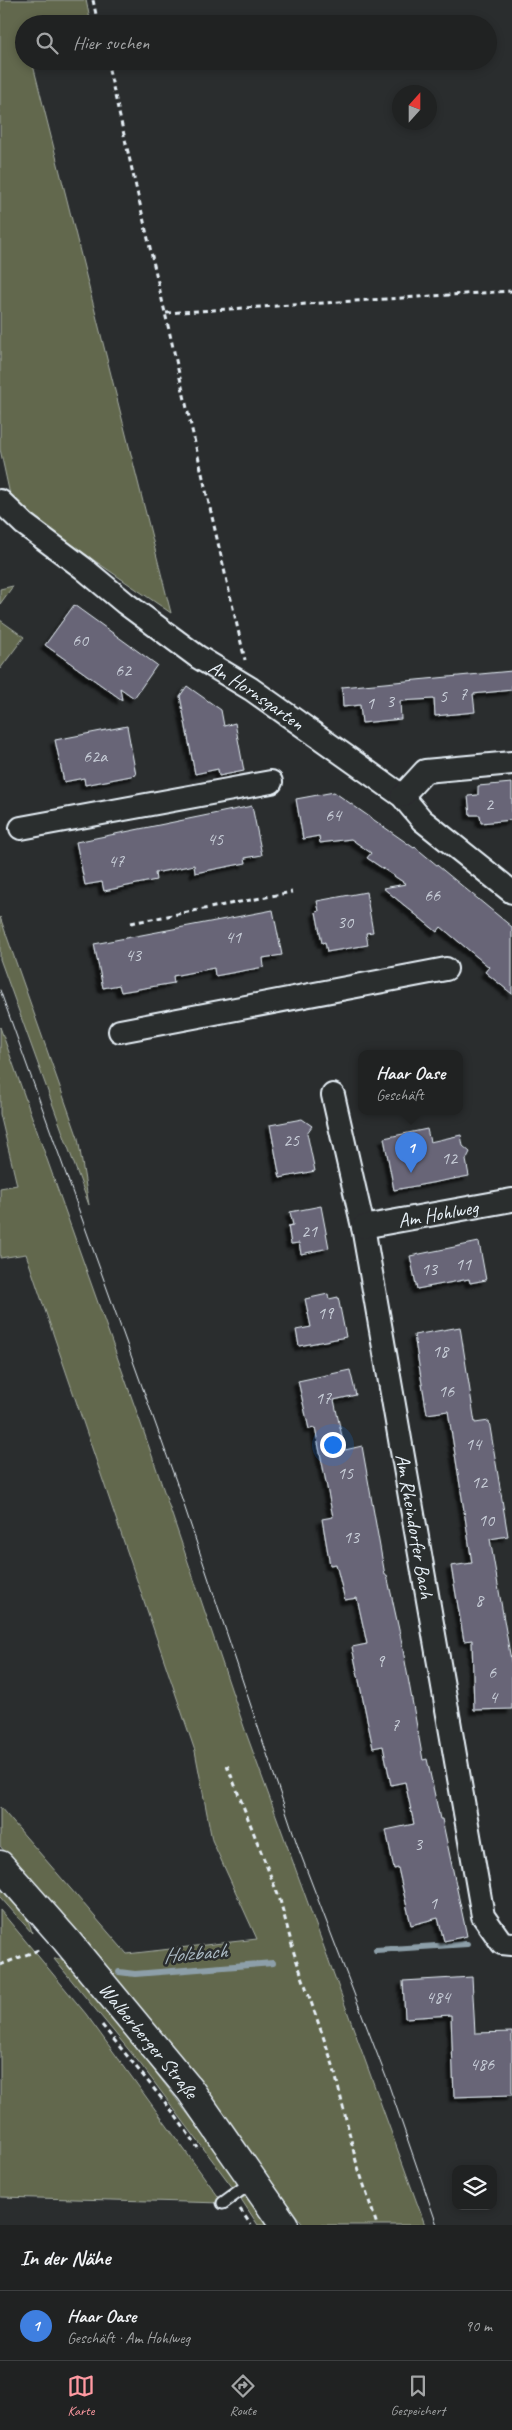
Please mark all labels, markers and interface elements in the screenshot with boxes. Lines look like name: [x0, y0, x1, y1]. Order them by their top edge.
search box: [15, 15, 497, 70]
icon: search: [33, 29, 61, 57]
text: Hier suchen: [73, 31, 149, 55]
north arrow: [392, 85, 437, 130]
house number: 60: [72, 629, 90, 651]
street label: An Hornsgarten: [204, 654, 310, 736]
house number: 62: [115, 659, 133, 681]
house number: 7: [459, 683, 468, 705]
house number: 5: [439, 685, 448, 707]
house number: 3: [386, 690, 396, 712]
house number: 1: [366, 692, 375, 714]
house number: 62a: [83, 745, 108, 767]
house number: 2: [485, 793, 495, 815]
house number: 64: [325, 804, 343, 826]
house number: 45: [207, 828, 224, 850]
house number: 47: [108, 850, 125, 872]
house number: 66: [424, 884, 441, 906]
house number: 30: [337, 911, 355, 933]
house number: 41: [225, 926, 242, 948]
house number: 43: [125, 944, 143, 966]
popup: [358, 1050, 463, 1115]
text: Haar Oase: [376, 1061, 445, 1085]
text: Geschäft: [376, 1085, 424, 1105]
house number: 25: [283, 1129, 300, 1151]
pin: 1: [395, 1132, 427, 1173]
house number: 12: [441, 1147, 459, 1169]
street label: Am Hohlweg: [396, 1194, 482, 1233]
house number: 21: [301, 1220, 318, 1242]
house number: 11: [455, 1253, 472, 1275]
house number: 13: [421, 1258, 439, 1280]
house number: 19: [317, 1302, 335, 1324]
house number: 18: [432, 1340, 450, 1362]
house number: 16: [438, 1380, 455, 1402]
house number: 17: [315, 1387, 332, 1409]
your location: [320, 1432, 346, 1458]
house number: 14: [465, 1433, 483, 1455]
street label: Am Rheindorfer Bach: [390, 1452, 440, 1601]
house number: 15: [337, 1462, 354, 1484]
house number: 12: [471, 1471, 489, 1493]
house number: 10: [478, 1509, 496, 1531]
house number: 13: [343, 1526, 361, 1548]
house number: 8: [475, 1589, 485, 1611]
house number: 9: [376, 1650, 386, 1672]
house number: 6: [488, 1661, 497, 1683]
house number: 4: [489, 1686, 499, 1708]
house number: 7: [391, 1714, 400, 1736]
house number: 3: [414, 1833, 424, 1855]
house number: 1: [429, 1892, 438, 1914]
water label: Holzbach: [162, 1937, 229, 1969]
street label: Walberberger Straße: [94, 1977, 205, 2104]
house number: 484: [426, 1986, 452, 2008]
house number: 486: [470, 2053, 495, 2075]
map controls: [452, 2165, 497, 2210]
button: layers: [452, 2165, 497, 2210]
text: In der Nähe: [20, 2245, 110, 2271]
text: Haar Oase: [67, 2304, 136, 2328]
text: 1: [32, 2316, 40, 2336]
text: 90 m: [465, 2316, 492, 2336]
text: Geschäft · Am Hohlweg: [67, 2328, 190, 2348]
tab: Karte: [67, 2372, 95, 2419]
tab: Route: [229, 2372, 257, 2419]
tab: Gespeichert: [391, 2372, 445, 2419]

